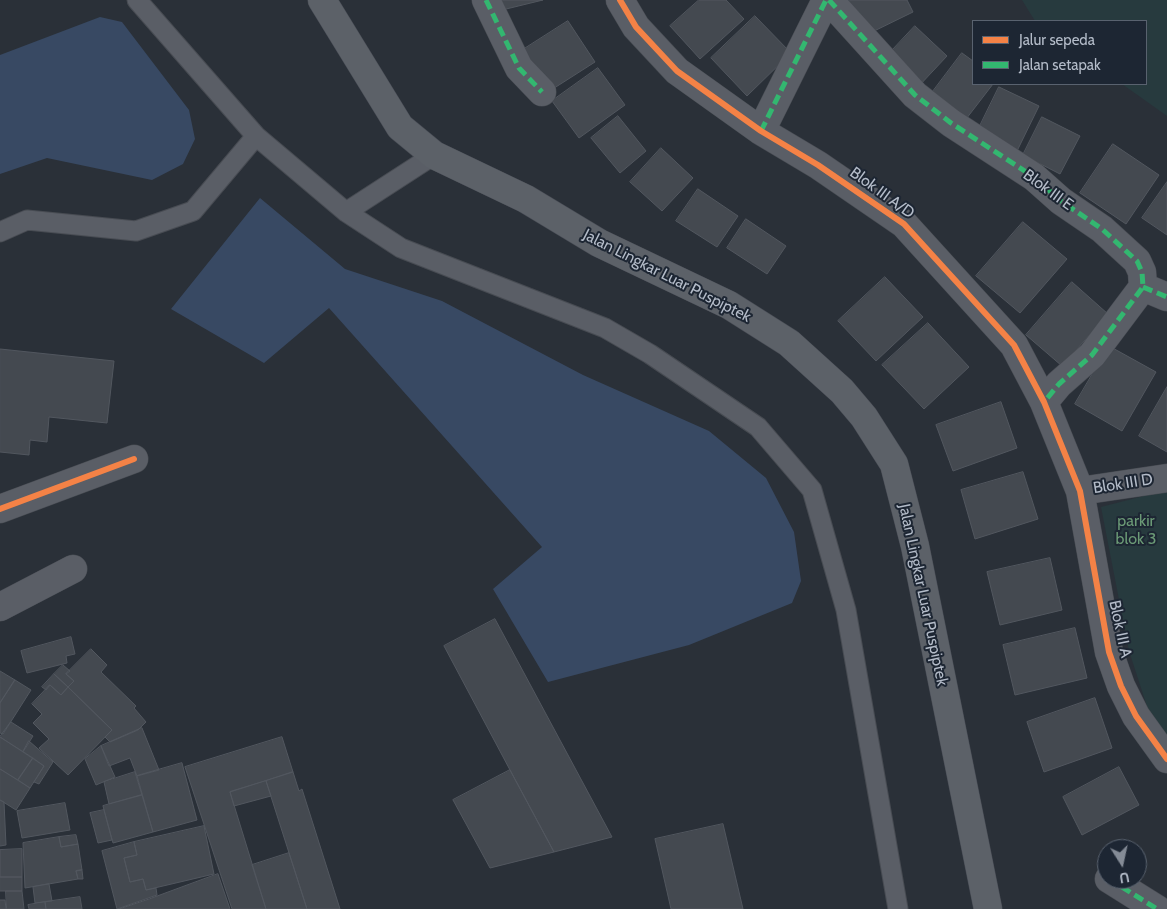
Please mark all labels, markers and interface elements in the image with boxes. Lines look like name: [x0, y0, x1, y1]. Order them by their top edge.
legend: [972, 20, 1147, 85]
text: Jalur sepeda: [1019, 31, 1095, 49]
text: Jalan setapak: [1019, 56, 1101, 74]
street label: Blok III A/D: [846, 163, 918, 223]
street label: Blok III E: [1019, 165, 1077, 215]
street label: Jalan Lingkar Luar Puspiptek: [580, 225, 754, 327]
street label: Blok III D: [1092, 470, 1154, 498]
street label: Jalan Lingkar Luar Puspiptek: [894, 502, 952, 688]
park label: parkir blok 3: [1116, 511, 1156, 549]
street label: Blok III A: [1105, 598, 1135, 660]
north arrow: [1097, 839, 1147, 889]
text: U: [1118, 868, 1131, 888]

